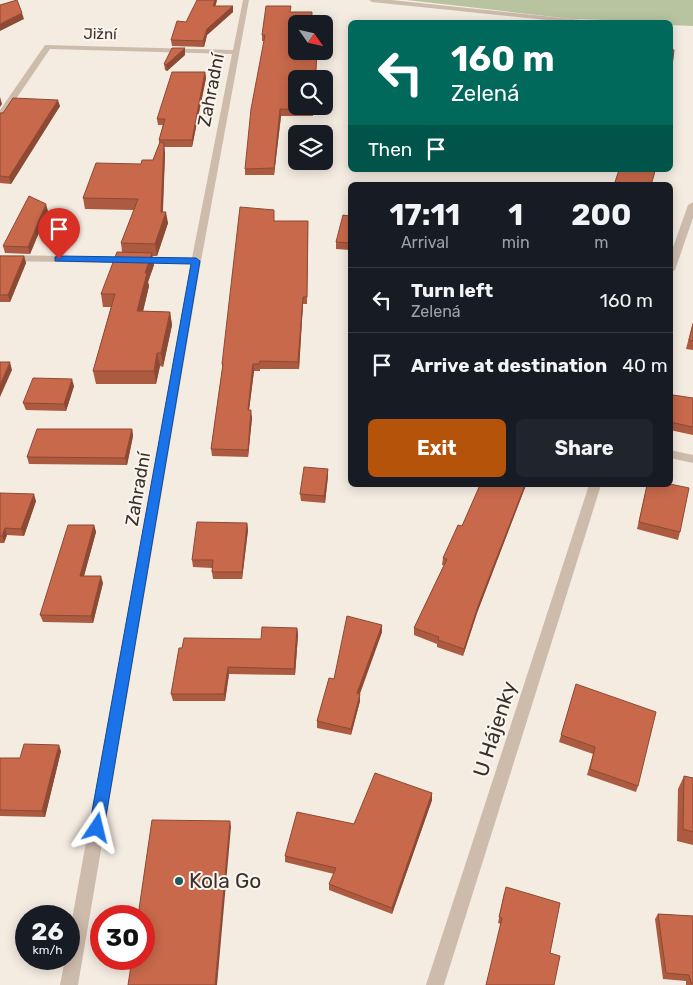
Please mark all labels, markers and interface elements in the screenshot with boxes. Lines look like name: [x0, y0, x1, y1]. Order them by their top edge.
north arrow: [288, 15, 332, 60]
map controls: [288, 15, 333, 170]
street label: Jižní: [83, 25, 118, 43]
text: 160 m: [451, 38, 555, 80]
icon: left: [368, 40, 433, 105]
street label: Zahradní: [193, 50, 229, 129]
button: search: [288, 70, 333, 115]
text: Zelená: [451, 80, 519, 107]
button: layers: [288, 125, 333, 170]
icon: arrive: [422, 135, 450, 163]
text: Then: [368, 138, 412, 161]
text: 17:11: [390, 197, 460, 233]
text: 1: [508, 197, 523, 233]
text: 200: [571, 197, 631, 233]
pin: [38, 208, 80, 259]
icon: arrive: [45, 215, 73, 243]
text: Arrival: [401, 233, 449, 252]
text: min: [502, 233, 530, 252]
text: m: [594, 233, 608, 252]
text: Turn left: [411, 279, 493, 302]
icon: left: [368, 286, 396, 314]
text: 160 m: [600, 289, 653, 312]
text: Zelená: [411, 302, 461, 321]
icon: arrive: [368, 351, 396, 379]
text: Arrive at destination: [411, 354, 607, 377]
text: 40 m: [622, 354, 668, 377]
button: Exit: [368, 419, 506, 477]
button: Share: [516, 419, 653, 477]
street label: Zahradní: [121, 449, 156, 528]
street label: U Hájenky: [467, 678, 522, 780]
position arrow: [70, 801, 122, 853]
place label: Kola Go: [189, 868, 261, 893]
marker: Kola Go: [173, 875, 185, 887]
speed limit sign: 30: [90, 905, 155, 970]
text: 26: [31, 917, 64, 946]
text: km/h: [33, 943, 62, 957]

